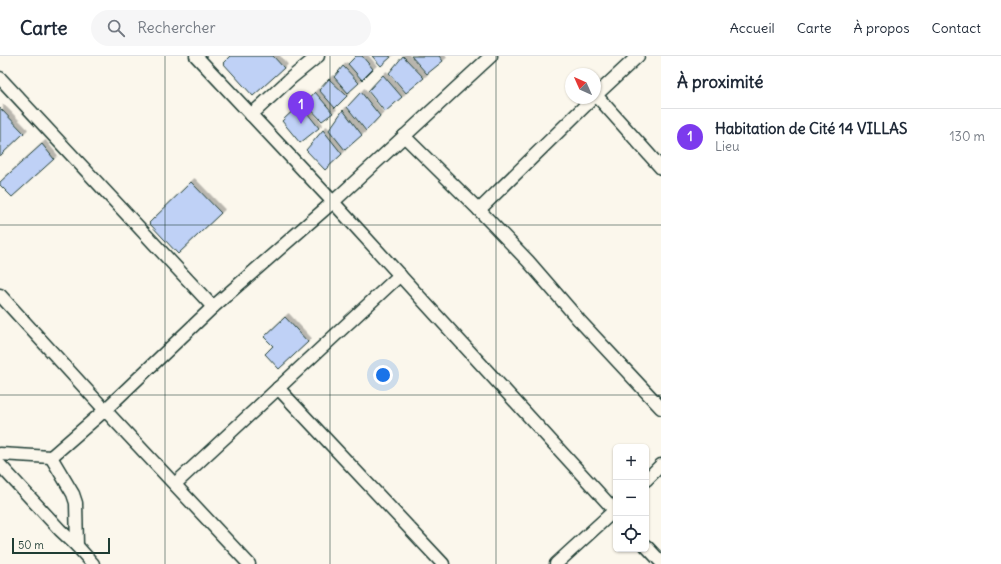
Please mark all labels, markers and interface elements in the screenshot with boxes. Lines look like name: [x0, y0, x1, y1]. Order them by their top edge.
search box: [91, 10, 371, 46]
text: Carte: [20, 16, 67, 40]
icon: search: [105, 17, 127, 39]
text: Rechercher: [137, 18, 216, 37]
text: Accueil: [730, 19, 775, 37]
text: Carte: [797, 19, 832, 37]
text: À propos: [854, 19, 910, 37]
text: Contact: [932, 19, 981, 37]
north arrow: [565, 68, 601, 104]
text: À proximité: [677, 71, 763, 93]
pin: 1: [288, 91, 314, 124]
text: Habitation de Cité 14 VILLAS: [715, 119, 907, 138]
text: 1: [687, 128, 693, 145]
text: 130 m: [949, 128, 985, 145]
text: Lieu: [715, 138, 740, 155]
your location: [373, 365, 393, 385]
map controls: [613, 444, 649, 552]
button: +: [613, 444, 649, 480]
button: −: [613, 480, 649, 516]
button: locate: [613, 516, 649, 552]
scale bar: [12, 536, 110, 555]
text: 50 m: [18, 538, 44, 552]

